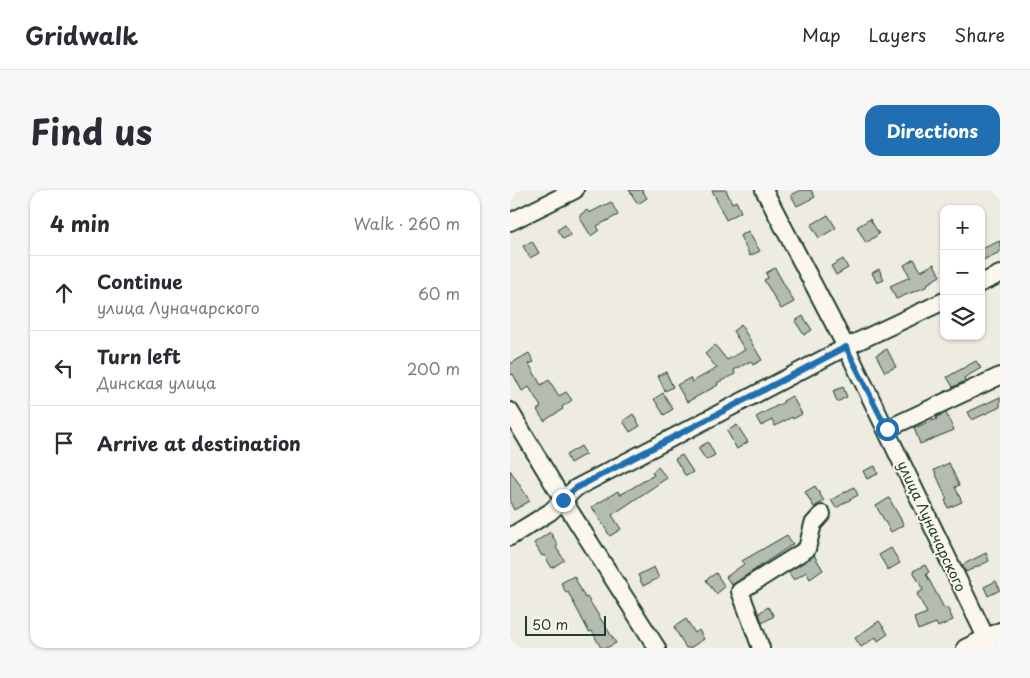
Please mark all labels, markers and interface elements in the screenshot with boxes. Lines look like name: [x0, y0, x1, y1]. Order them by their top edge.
text: Gridwalk: [25, 17, 138, 53]
text: Map: [802, 21, 841, 48]
text: Layers: [869, 21, 926, 48]
text: Share: [954, 21, 1005, 48]
text: Find us: [30, 104, 152, 157]
button: Directions: [865, 105, 1000, 156]
map controls: [940, 205, 985, 340]
button: +: [940, 205, 985, 250]
text: 4 min: [50, 207, 110, 239]
text: Walk · 260 m: [354, 211, 460, 235]
button: −: [940, 250, 985, 295]
text: Continue: [97, 267, 183, 295]
icon: ahead: [50, 279, 78, 307]
text: 60 m: [418, 281, 460, 305]
text: улица Луначарского: [97, 295, 260, 319]
button: layers: [940, 295, 985, 340]
text: Turn left: [97, 342, 181, 370]
icon: left: [50, 354, 78, 382]
text: 200 m: [407, 356, 460, 380]
text: Динская улица: [97, 370, 216, 394]
route start: [876, 418, 899, 441]
icon: arrive: [50, 429, 78, 457]
text: Arrive at destination: [97, 429, 301, 457]
street label: улица Луначарского: [892, 457, 972, 595]
route end: [552, 489, 575, 512]
scale bar: [525, 613, 606, 636]
text: 50 m: [532, 614, 568, 635]

